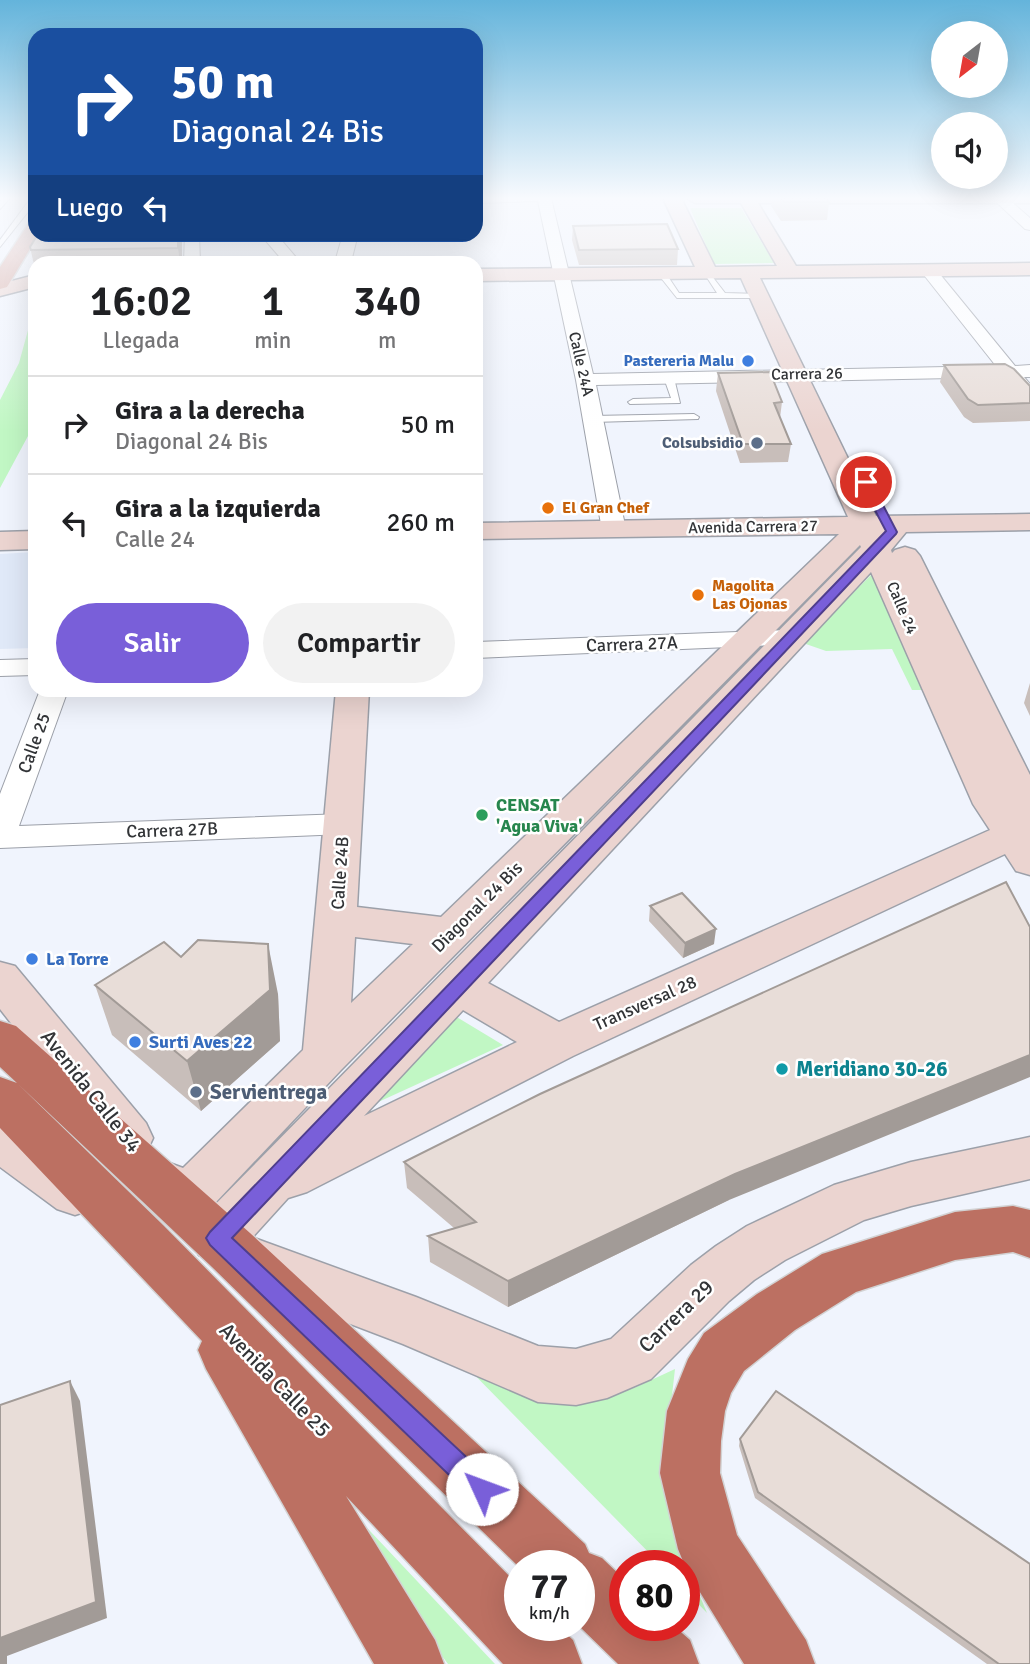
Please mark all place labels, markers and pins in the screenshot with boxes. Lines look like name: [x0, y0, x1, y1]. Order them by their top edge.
place label: Pastereria Malu: [623, 351, 734, 371]
marker: Pastereria Malu: [740, 353, 756, 369]
place label: Colsubsidio: [662, 433, 743, 453]
marker: Colsubsidio: [749, 435, 765, 451]
pin: [836, 452, 896, 512]
place label: El Gran Chef: [562, 498, 650, 518]
marker: El Gran Chef: [540, 500, 556, 516]
place label: Magolita Las Ojonas: [712, 576, 787, 614]
marker: Magolita Las Ojonas: [690, 587, 706, 603]
place label: CENSAT 'Agua Viva': [496, 794, 582, 837]
marker: CENSAT 'Agua Viva': [474, 807, 490, 823]
place label: La Torre: [46, 948, 109, 970]
marker: La Torre: [24, 951, 40, 967]
place label: Surti Aves 22: [149, 1031, 253, 1053]
marker: Surti Aves 22: [127, 1034, 143, 1050]
place label: Meridiano 30-26: [796, 1056, 948, 1082]
marker: Meridiano 30-26: [774, 1061, 790, 1077]
place label: Servientrega: [210, 1079, 328, 1105]
marker: Servientrega: [188, 1084, 204, 1100]

